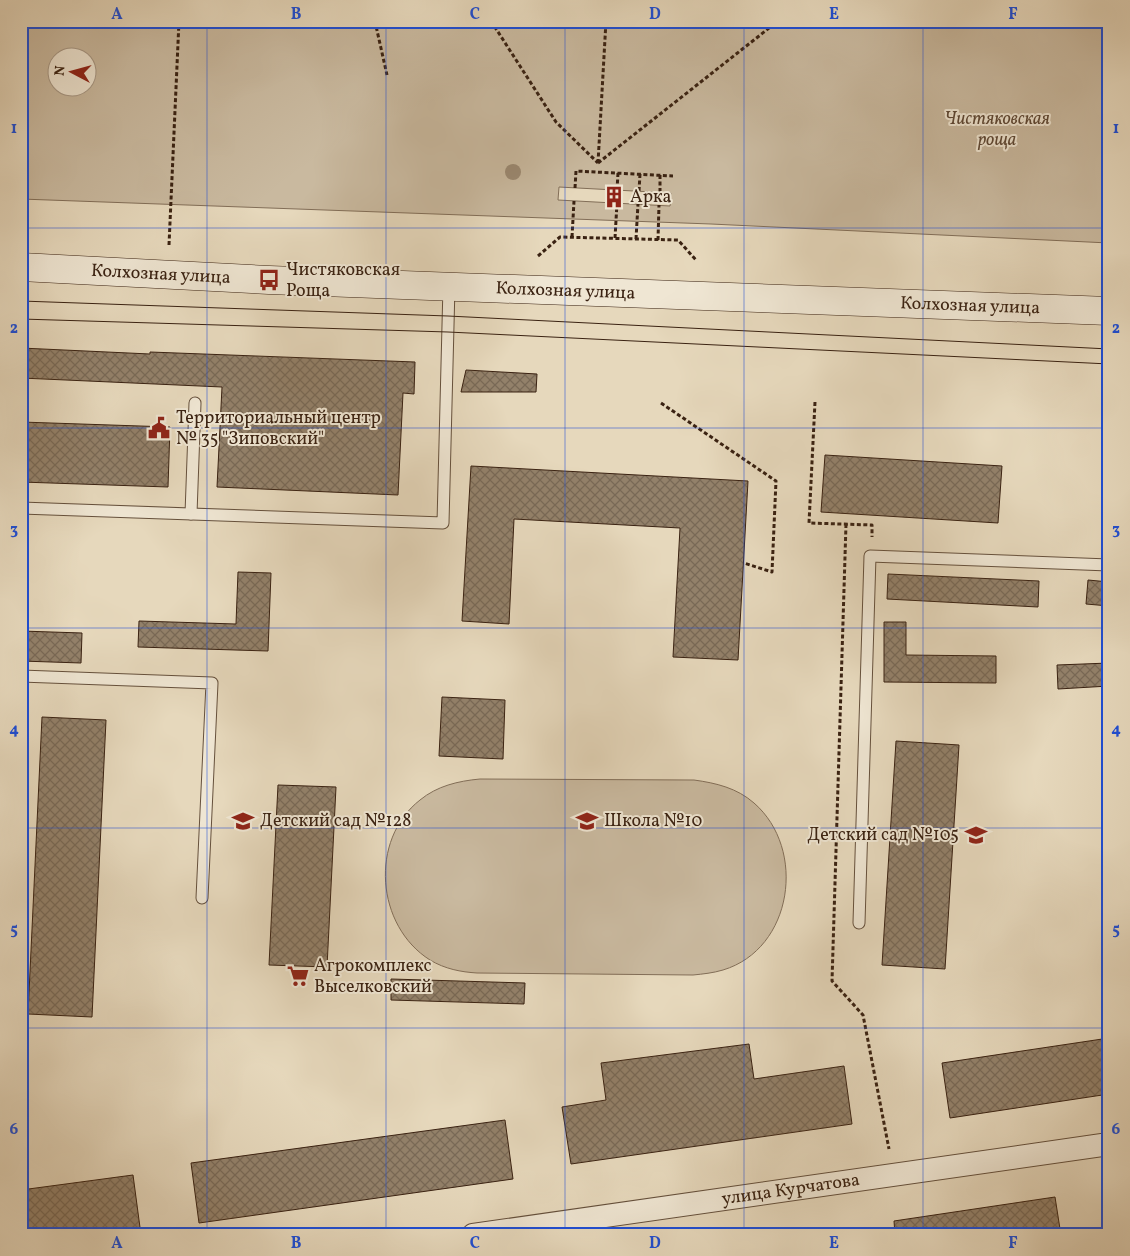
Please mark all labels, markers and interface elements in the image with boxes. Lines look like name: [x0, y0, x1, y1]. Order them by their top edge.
text: A: [111, 4, 123, 26]
text: B: [291, 4, 302, 26]
text: C: [470, 4, 480, 26]
text: D: [649, 4, 661, 26]
text: E: [829, 4, 839, 26]
text: F: [1008, 4, 1018, 26]
north arrow: [48, 48, 98, 98]
text: N: [51, 65, 71, 77]
park label: Чистяковская роща: [944, 107, 1050, 153]
text: 1: [11, 118, 17, 140]
text: 1: [1113, 118, 1119, 140]
building icon: Арка: [601, 184, 627, 210]
place label: Арка: [630, 185, 672, 210]
street label: Колхозная улица: [90, 258, 231, 290]
place label: Чистяковская Роща: [286, 258, 400, 304]
bus stop icon: Чистяковская Роща: [256, 267, 282, 293]
street label: Колхозная улица: [495, 276, 636, 306]
street label: Колхозная улица: [900, 291, 1041, 321]
text: 2: [10, 318, 18, 340]
text: 2: [1112, 318, 1120, 340]
place label: Территориальный центр № 35 "Зиповский": [176, 406, 381, 452]
public building icon: Территориальный центр № 35 "Зиповский": [146, 415, 172, 441]
text: 3: [10, 519, 18, 541]
text: 3: [1112, 519, 1120, 541]
text: 4: [9, 719, 19, 741]
text: 4: [1111, 719, 1121, 741]
school or university icon: Детский сад №128: [230, 808, 256, 834]
school or university icon: Школа №10: [574, 808, 600, 834]
place label: Детский сад №128: [260, 809, 411, 834]
place label: Школа №10: [604, 809, 702, 834]
school or university icon: Детский сад №105: [963, 822, 989, 848]
place label: Детский сад №105: [807, 823, 959, 848]
text: 5: [10, 919, 18, 941]
text: 5: [1112, 919, 1120, 941]
place label: Агрокомплекс Выселковский: [314, 954, 432, 1000]
supermarket icon: Агрокомплекс Выселковский: [285, 963, 311, 989]
text: 6: [10, 1119, 19, 1141]
text: 6: [1112, 1119, 1121, 1141]
street label: улица Курчатова: [720, 1167, 862, 1212]
text: A: [111, 1233, 123, 1255]
text: B: [291, 1233, 302, 1255]
text: C: [470, 1233, 480, 1255]
text: D: [649, 1233, 661, 1255]
text: E: [829, 1233, 839, 1255]
text: F: [1008, 1233, 1018, 1255]

